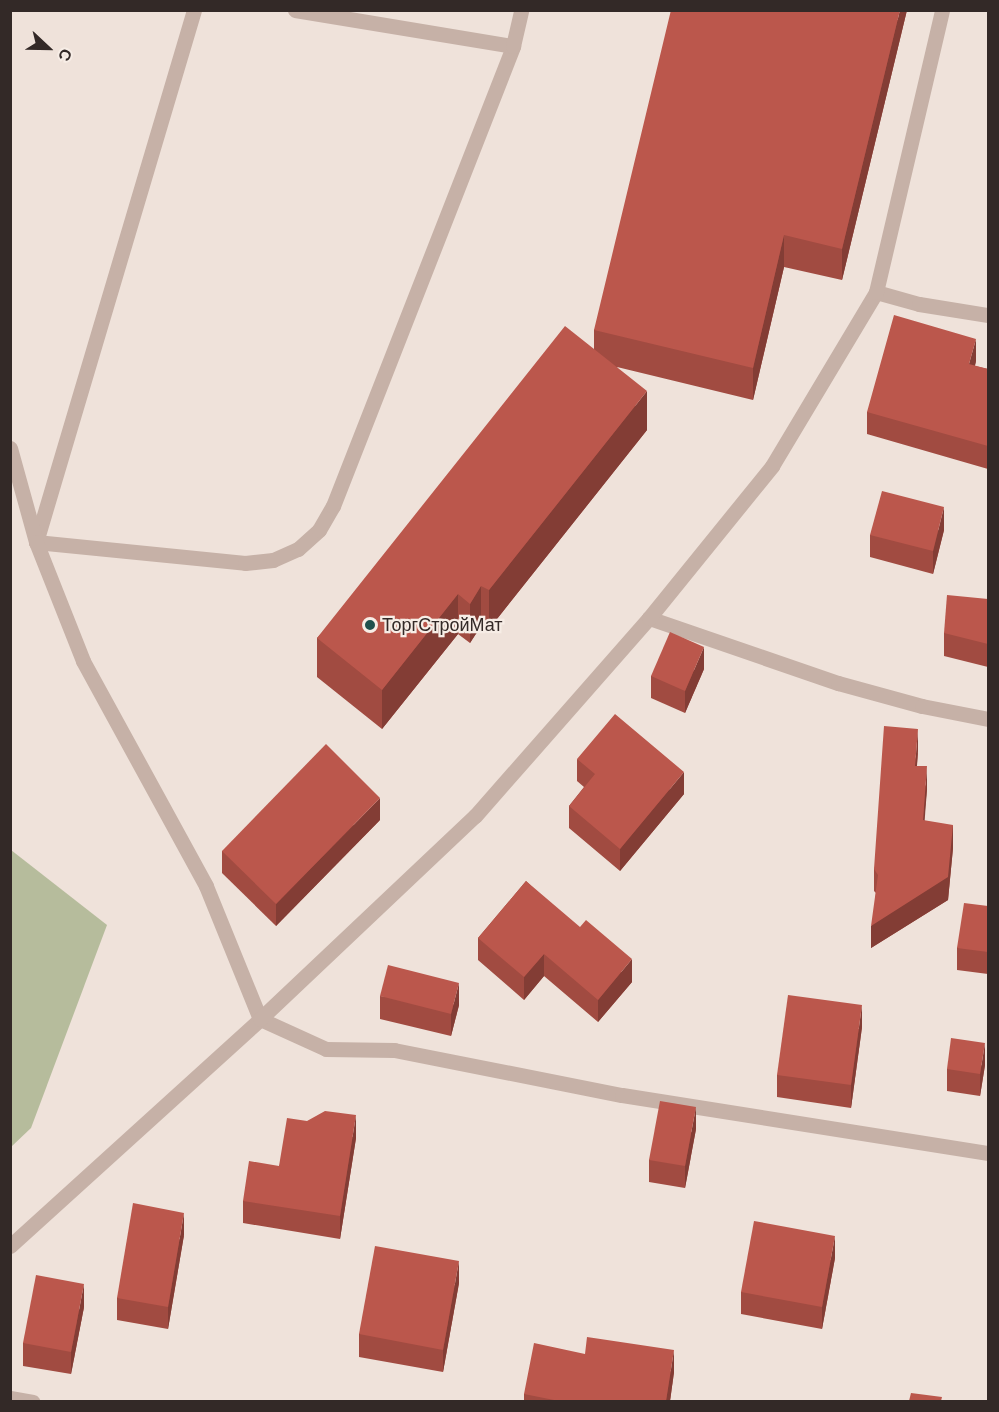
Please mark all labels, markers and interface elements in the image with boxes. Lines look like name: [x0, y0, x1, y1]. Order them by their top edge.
north arrow: [18, 18, 78, 78]
text: С: [54, 46, 76, 64]
place label: ТоргСтройМат: [382, 614, 503, 636]
marker: ТоргСтройМат: [363, 618, 377, 632]

